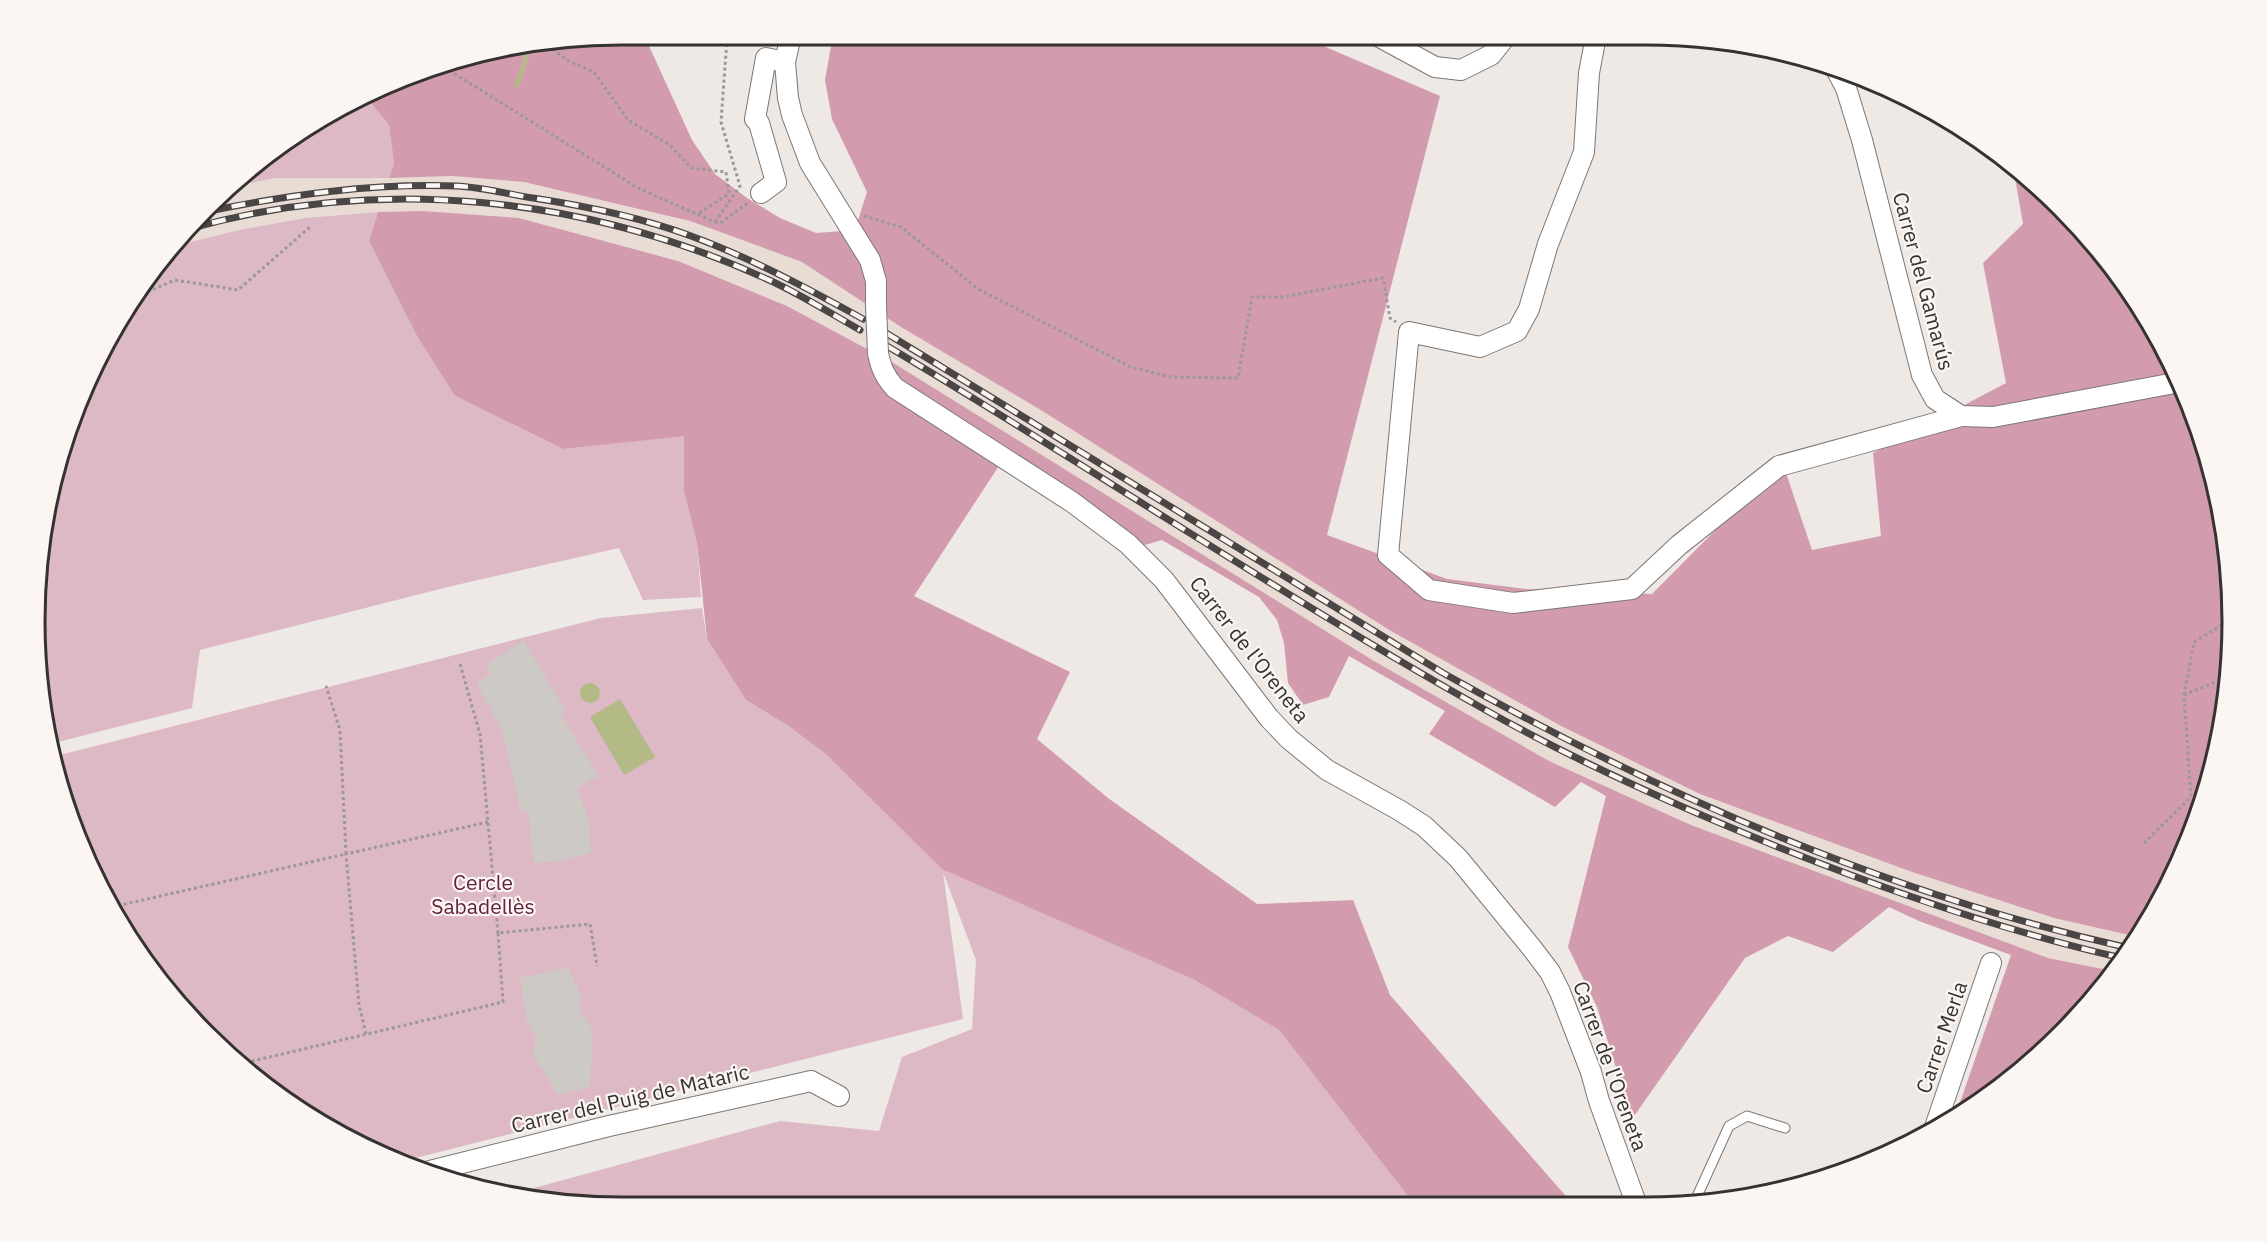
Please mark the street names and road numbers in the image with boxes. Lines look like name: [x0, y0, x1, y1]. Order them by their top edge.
street label: Carrer del Gamarús: [1887, 189, 1961, 373]
street label: Carrer de l'Oreneta: [1184, 570, 1316, 728]
street label: Carrer de l'Oreneta: [1567, 977, 1655, 1155]
street label: Carrer Merla: [1909, 977, 1973, 1097]
street label: Carrer del Puig de Mataric: [508, 1057, 752, 1139]

